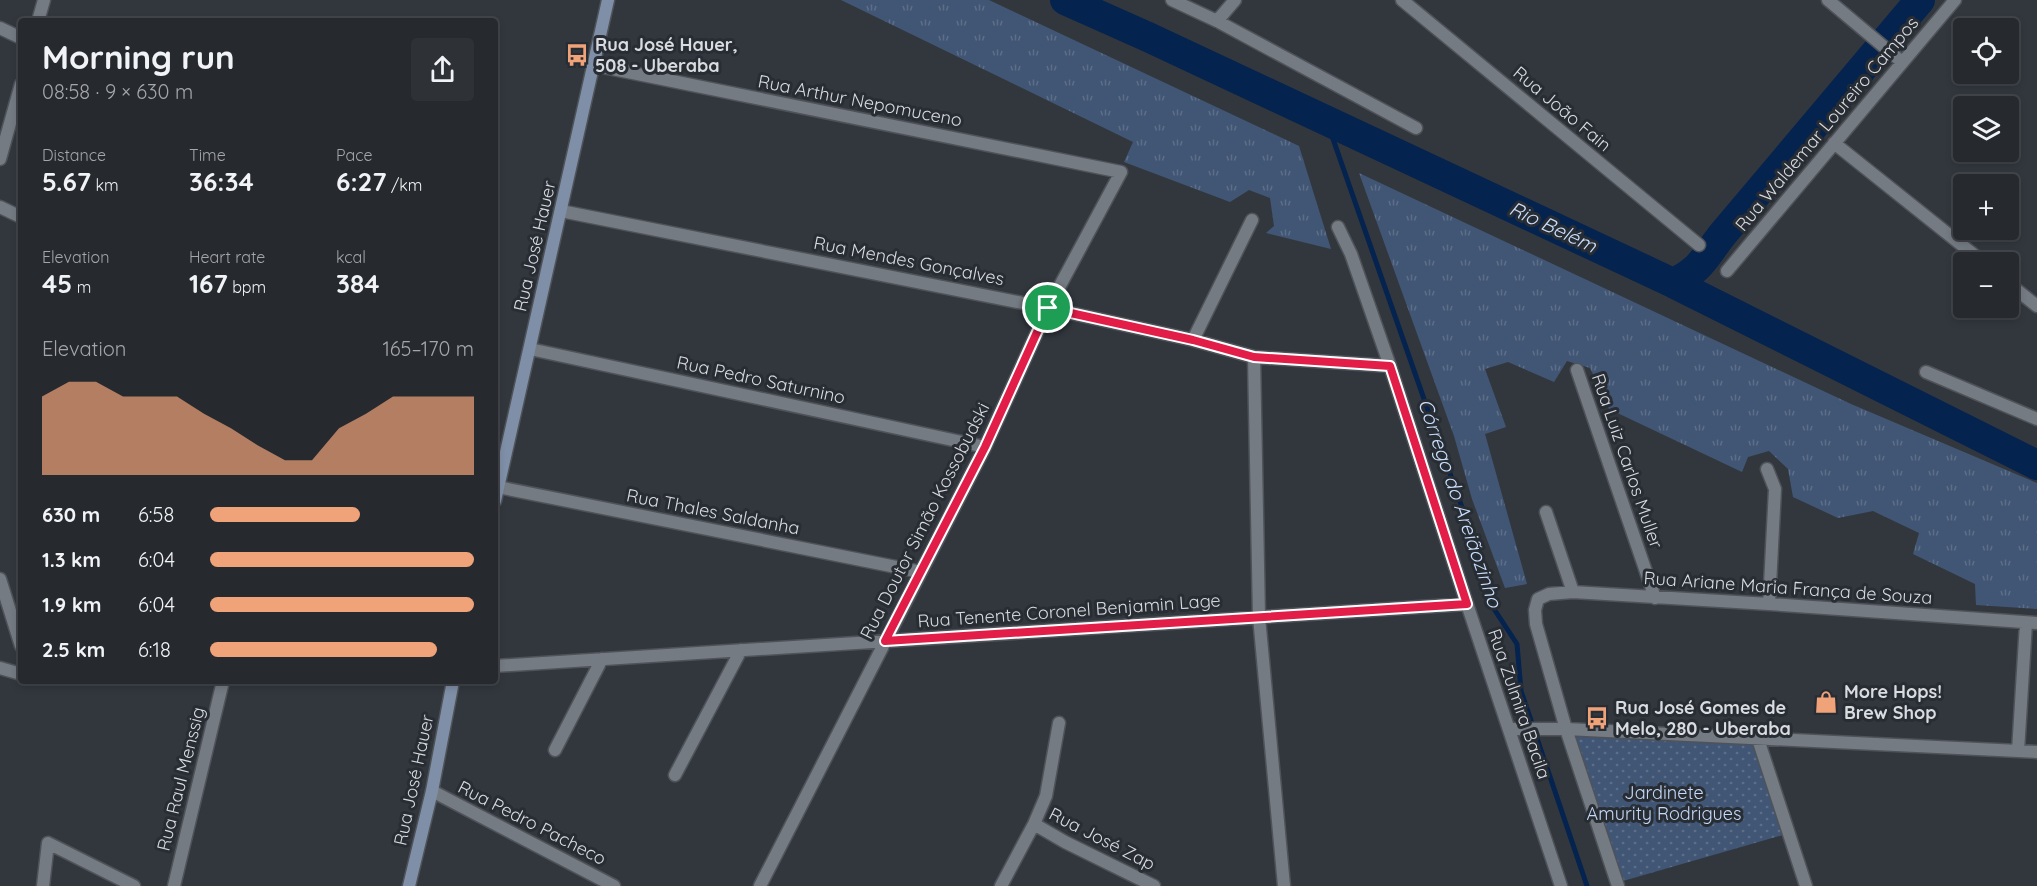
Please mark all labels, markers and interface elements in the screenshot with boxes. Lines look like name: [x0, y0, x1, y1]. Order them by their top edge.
street label: Rua Waldemar Loureiro Campos: [1730, 12, 1923, 236]
map controls: [1953, 18, 2019, 318]
button: locate: [1953, 18, 2019, 84]
place label: Rua José Hauer, 508 - Uberaba: [595, 33, 738, 77]
text: Morning run: [42, 36, 235, 77]
button: share: [411, 38, 474, 101]
bus stop icon: Rua José Hauer, 508 - Uberaba: [564, 42, 590, 68]
street label: Rua João Fain: [1509, 61, 1616, 156]
street label: Rua Arthur Nepomuceno: [756, 69, 964, 132]
text: 08:58 · 9 × 630 m: [42, 79, 193, 104]
button: layers: [1953, 96, 2019, 162]
text: Distance: [42, 145, 106, 165]
text: Time: [189, 145, 226, 165]
text: Pace: [336, 145, 372, 165]
text: 5.67: [42, 165, 91, 198]
text: 36:34: [189, 165, 254, 198]
text: 6:27: [336, 165, 387, 198]
button: +: [1953, 174, 2019, 240]
text: km: [91, 175, 119, 195]
text: /km: [387, 175, 422, 195]
street label: Rua José Hauer: [508, 178, 561, 314]
water label: Rio Belém: [1506, 195, 1602, 258]
street label: Rua Mendes Gonçalves: [812, 231, 1006, 290]
text: Elevation: [42, 247, 109, 267]
text: Heart rate: [189, 247, 265, 267]
text: kcal: [336, 247, 366, 267]
button: −: [1953, 252, 2019, 318]
text: 45: [42, 267, 72, 300]
text: 167: [189, 267, 228, 300]
text: 384: [336, 267, 380, 300]
text: m: [72, 277, 91, 297]
text: bpm: [228, 277, 266, 297]
pin: [1022, 282, 1073, 333]
icon: arrive: [1031, 291, 1064, 324]
text: Elevation: [42, 336, 126, 361]
text: 165–170 m: [382, 336, 474, 361]
street label: Rua Pedro Saturnino: [675, 350, 847, 409]
street label: Rua Luiz Carlos Muller: [1587, 370, 1668, 551]
water label: Córrego do Areiãozinho: [1413, 395, 1508, 611]
street label: Rua Doutor Simão Kossobudski: [855, 399, 994, 643]
street label: Rua Thales Saldanha: [625, 483, 802, 540]
text: 630 m: [42, 502, 100, 527]
text: 6:58: [138, 502, 174, 527]
text: 1.3 km: [42, 547, 101, 572]
text: 6:04: [138, 547, 175, 572]
street label: Rua Ariane Maria França de Souza: [1643, 566, 1933, 609]
street label: Rua Tenente Coronel Benjamin Lage: [917, 588, 1221, 633]
text: 1.9 km: [42, 592, 102, 617]
text: 6:04: [138, 592, 175, 617]
street label: Rua Zulmira Bacila: [1483, 626, 1556, 782]
text: 2.5 km: [42, 637, 105, 662]
text: 6:18: [138, 637, 171, 662]
place label: More Hops! Brew Shop: [1844, 680, 1942, 724]
shop icon: More Hops! Brew Shop: [1813, 689, 1839, 715]
place label: Rua José Gomes de Melo, 280 - Uberaba: [1615, 696, 1791, 740]
street label: Rua Raul Menssig: [152, 705, 210, 853]
bus stop icon: Rua José Gomes de Melo, 280 - Uberaba: [1584, 705, 1610, 731]
street label: Rua José Hauer: [388, 712, 439, 848]
street label: Rua Pedro Pacheco: [454, 775, 610, 870]
park label: Jardinete Amurity Rodrigues: [1587, 781, 1741, 825]
street label: Rua José Zap: [1045, 802, 1159, 875]

